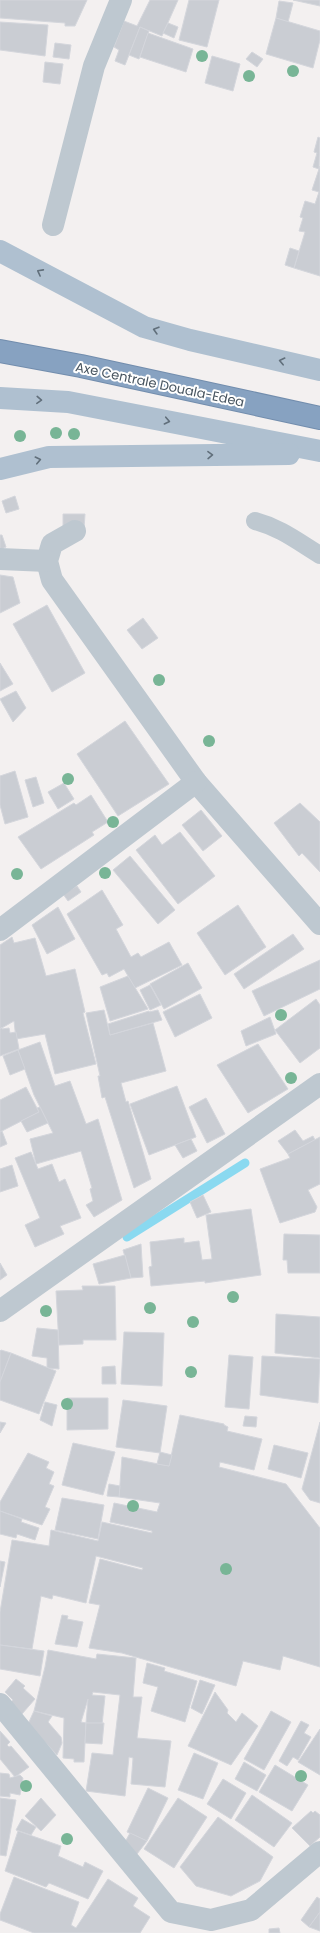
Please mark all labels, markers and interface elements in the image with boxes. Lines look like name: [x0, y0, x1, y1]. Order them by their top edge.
one-way arrow: [37, 269, 44, 276]
one-way arrow: [152, 326, 159, 335]
street label: Axe Centrale Douala-Edea: [74, 357, 246, 412]
one-way arrow: [279, 358, 285, 366]
one-way arrow: [36, 396, 42, 405]
one-way arrow: [164, 416, 170, 424]
one-way arrow: [207, 451, 213, 459]
one-way arrow: [35, 456, 41, 464]

